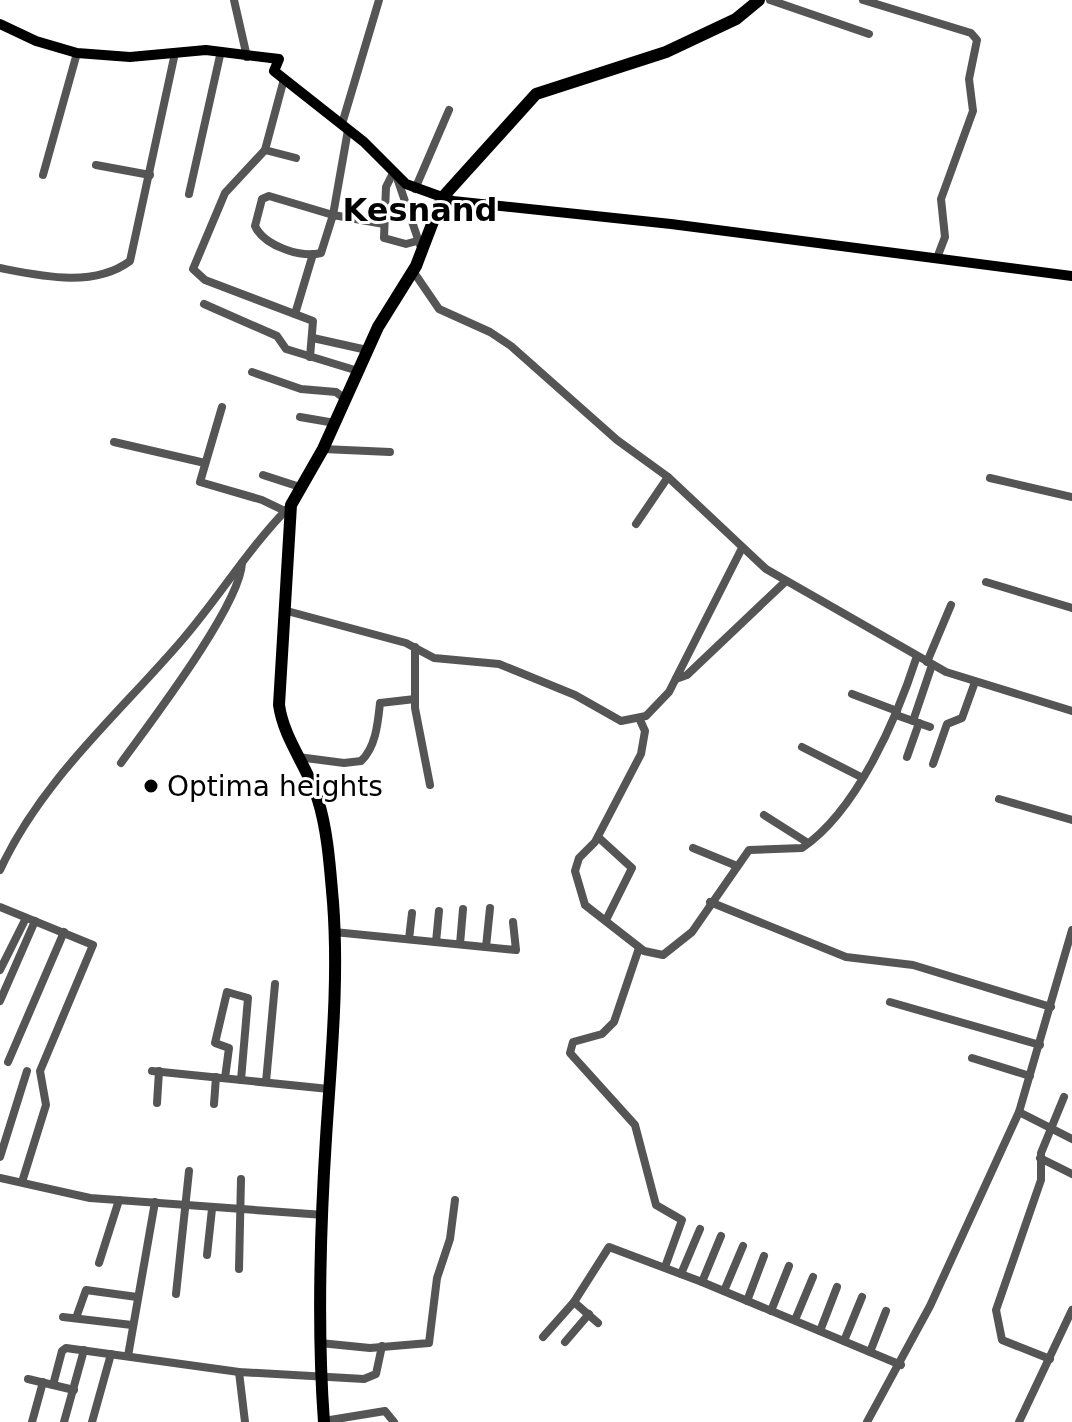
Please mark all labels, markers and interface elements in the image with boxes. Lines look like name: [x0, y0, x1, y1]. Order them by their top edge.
district label: Kesnand: [342, 191, 498, 229]
place label: Optima heights: [167, 770, 383, 803]
marker: Optima heights: [142, 777, 160, 795]

